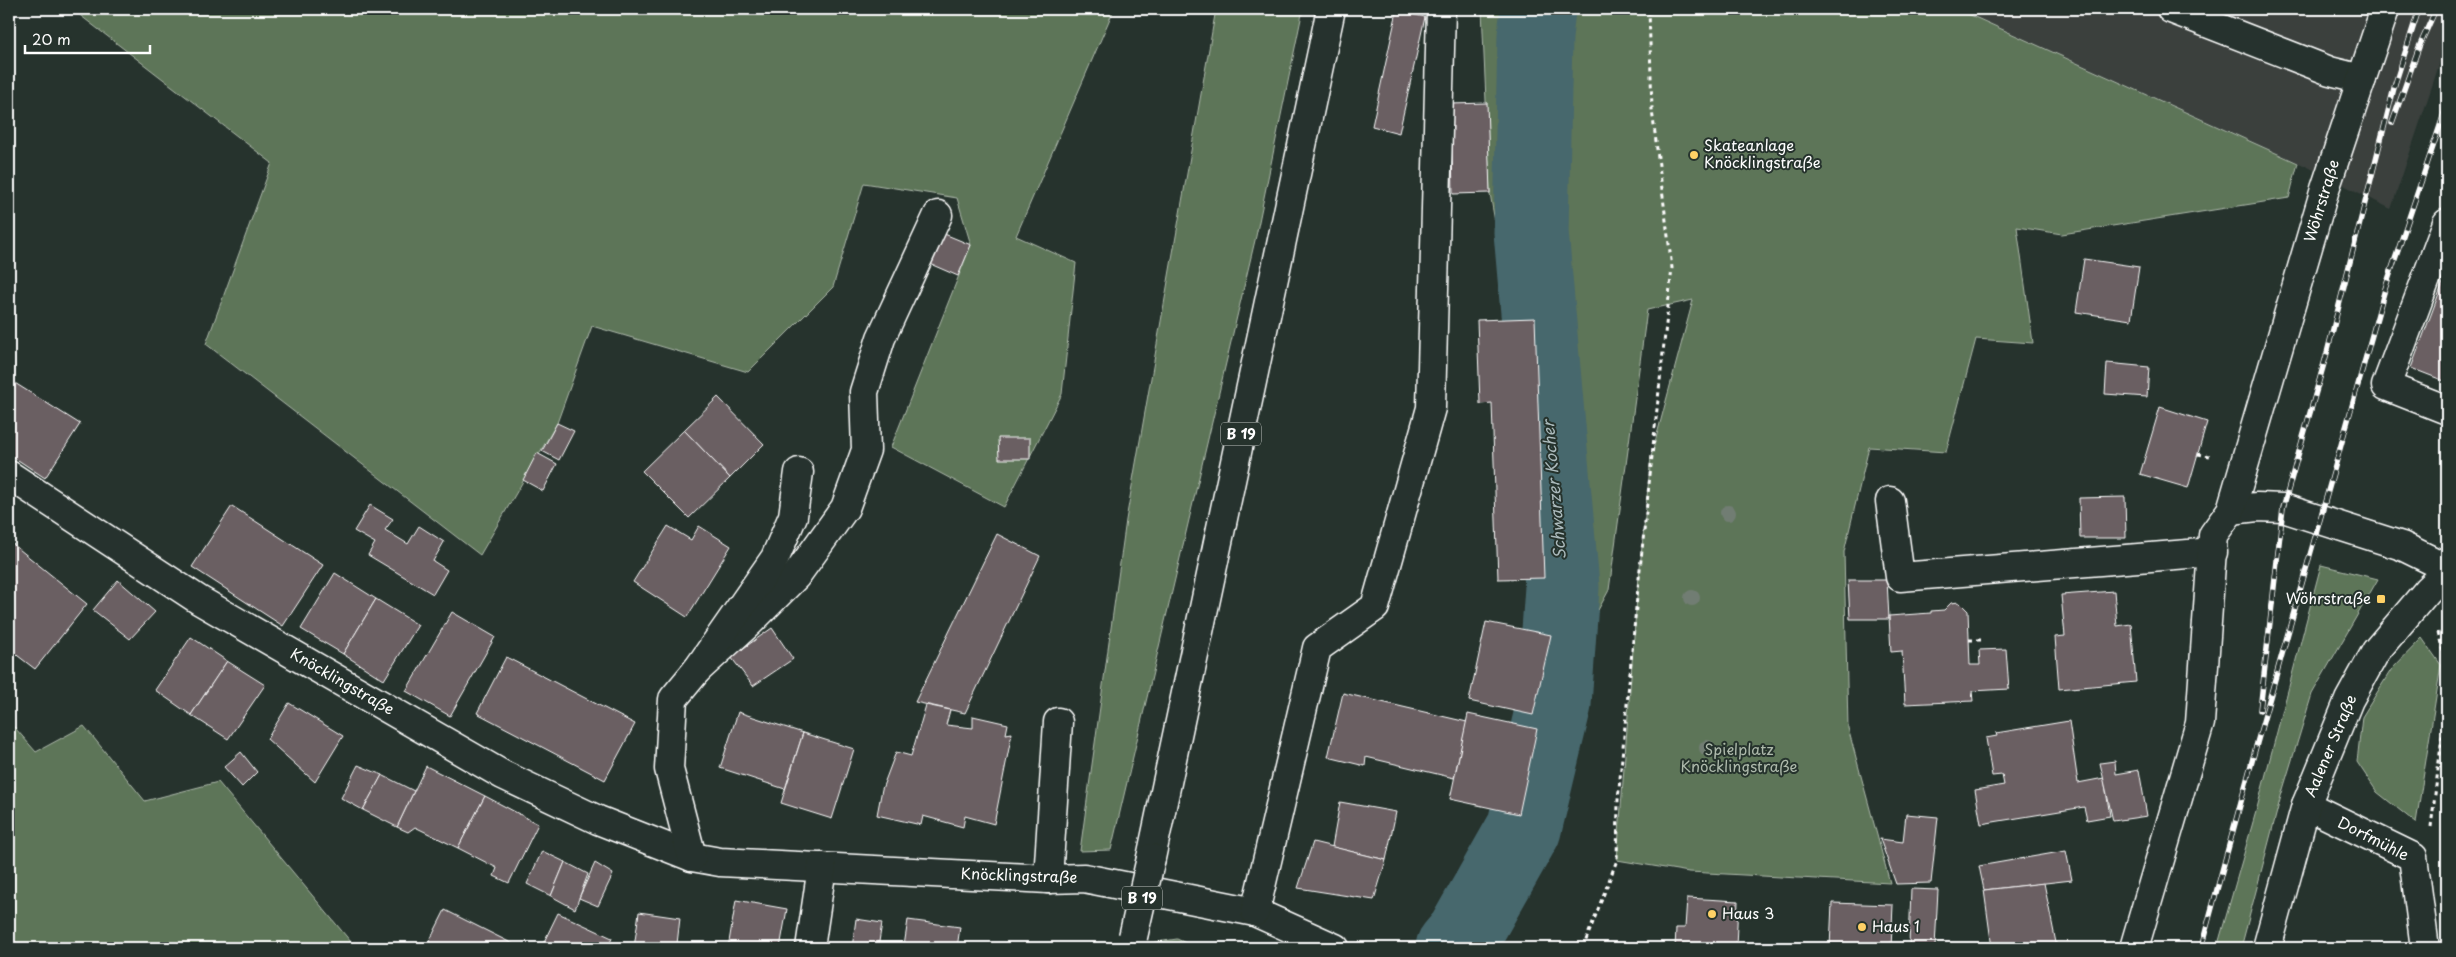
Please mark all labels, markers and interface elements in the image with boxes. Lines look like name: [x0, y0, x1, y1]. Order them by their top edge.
scale bar: [25, 22, 150, 54]
text: 20 m: [32, 27, 71, 50]
place label: Skateanlage Knöcklingstraße: [1704, 133, 1821, 173]
marker: Skateanlage Knöcklingstraße: [1688, 149, 1700, 161]
street label: Wöhrstraße: [2297, 156, 2344, 245]
water label: Schwarzer Kocher: [1535, 417, 1571, 561]
road number: B 19: [1221, 422, 1261, 446]
place label: Wöhrstraße: [2286, 586, 2371, 609]
marker: Wöhrstraße: [2375, 593, 2387, 605]
street label: Knöcklingstraße: [286, 642, 399, 720]
street label: Aalener Straße: [2298, 691, 2362, 800]
park label: Spielplatz Knöcklingstraße: [1681, 737, 1797, 777]
street label: Dorfmühle: [2334, 810, 2414, 866]
street label: Knöcklingstraße: [960, 861, 1078, 888]
road number: B 19: [1122, 886, 1162, 910]
place label: Haus 3: [1722, 901, 1774, 924]
marker: Haus 3: [1706, 908, 1718, 920]
place label: Haus 1: [1872, 914, 1920, 937]
marker: Haus 1: [1856, 921, 1868, 933]

